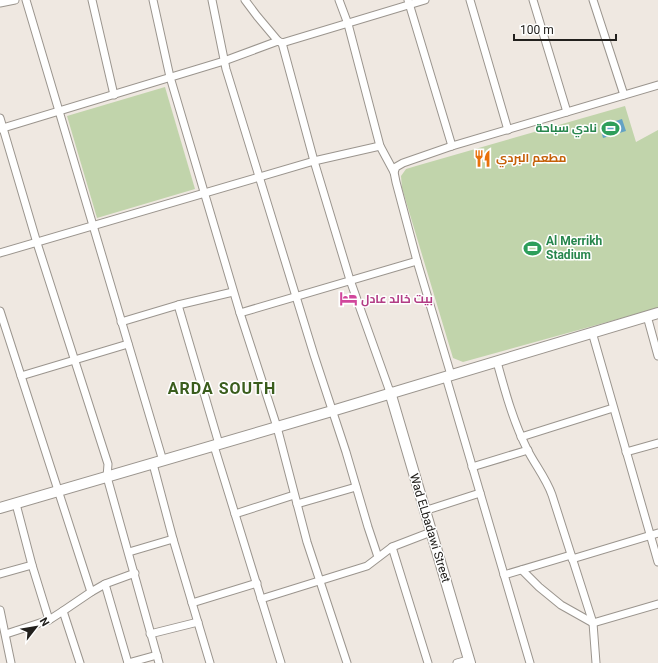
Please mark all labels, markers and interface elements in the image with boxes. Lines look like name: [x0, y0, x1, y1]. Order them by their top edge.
scale bar: [514, 16, 616, 42]
text: 100 m: [520, 23, 554, 37]
sports icon: نادي سباحة: [600, 118, 620, 138]
place label: نادي سباحة: [535, 121, 597, 138]
restaurant icon: مطعم البردي: [473, 148, 493, 168]
place label: مطعم البردي: [496, 151, 566, 168]
place label: Al Merrikh Stadium: [546, 234, 603, 262]
sports icon: Al Merrikh Stadium: [523, 238, 543, 258]
hotel icon: بيت خالد عادل: [338, 289, 358, 309]
place label: بيت خالد عادل: [361, 292, 433, 307]
district label: ARDA SOUTH: [168, 379, 276, 398]
street label: Wad ELbadawi Street: [407, 472, 453, 584]
north arrow: [16, 607, 56, 647]
text: N: [37, 615, 52, 629]

